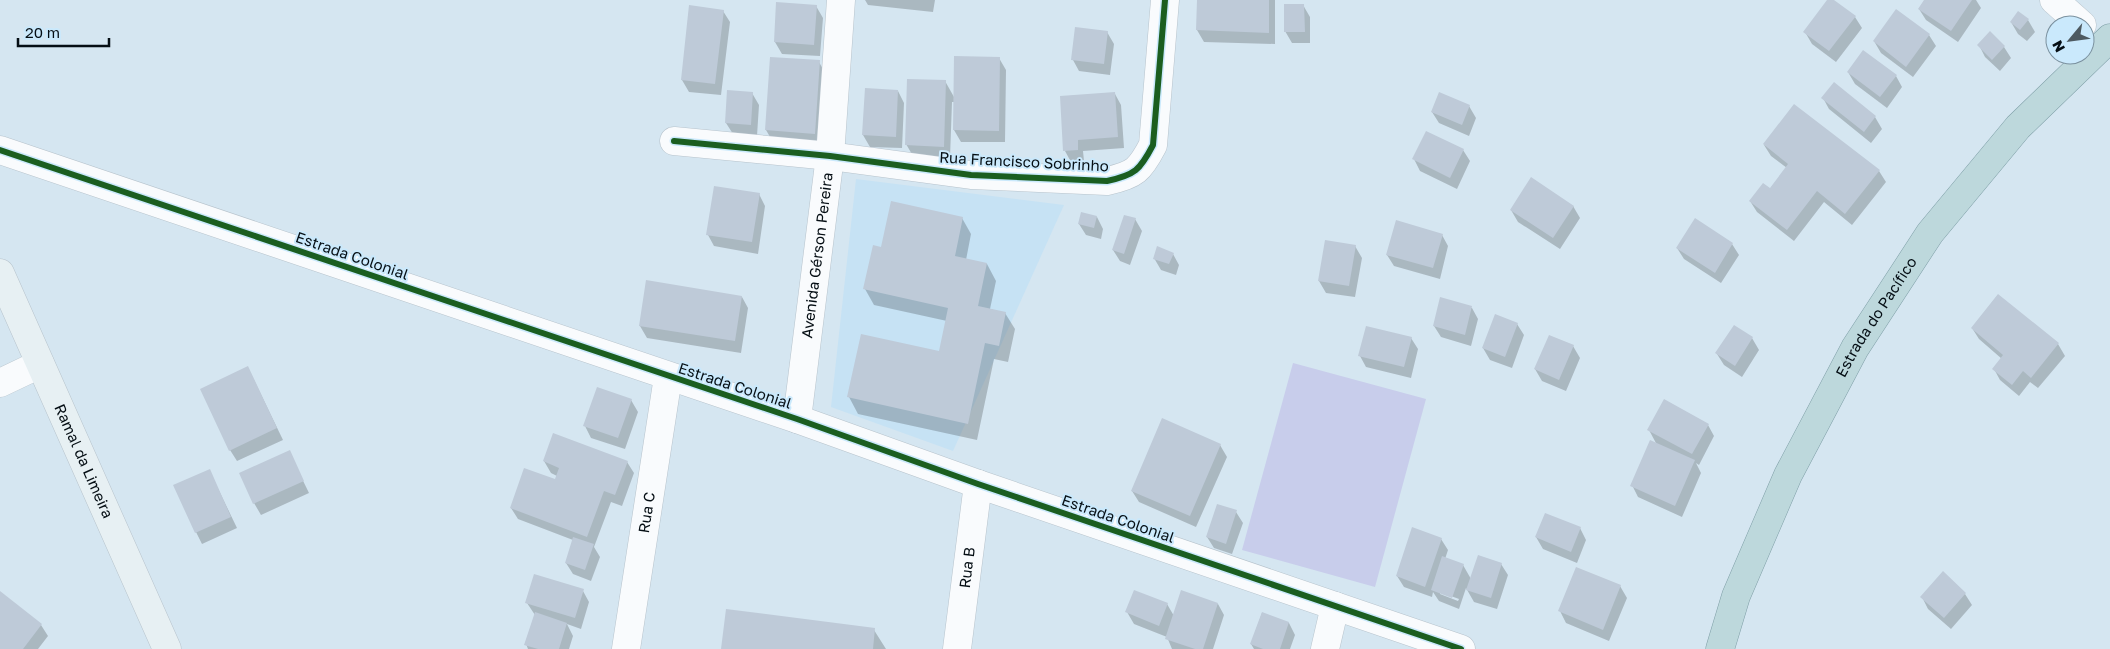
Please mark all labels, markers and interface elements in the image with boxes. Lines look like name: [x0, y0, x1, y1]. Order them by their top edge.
scale bar: [18, 15, 109, 47]
north arrow: [2045, 15, 2095, 65]
text: 20 m: [25, 23, 60, 41]
text: N: [2048, 38, 2068, 55]
street label: Rua Francisco Sobrinho: [939, 148, 1109, 174]
street label: Avenida Gérson Pereira: [797, 171, 836, 339]
street label: Estrada Colonial: [294, 227, 411, 283]
street label: Estrada do Pacífico: [1831, 253, 1920, 380]
street label: Estrada Colonial: [676, 358, 794, 412]
street label: Ramal da Limeira: [51, 401, 118, 521]
street label: Estrada Colonial: [1060, 490, 1177, 546]
street label: Rua C: [634, 491, 658, 534]
street label: Rua B: [955, 546, 978, 589]

